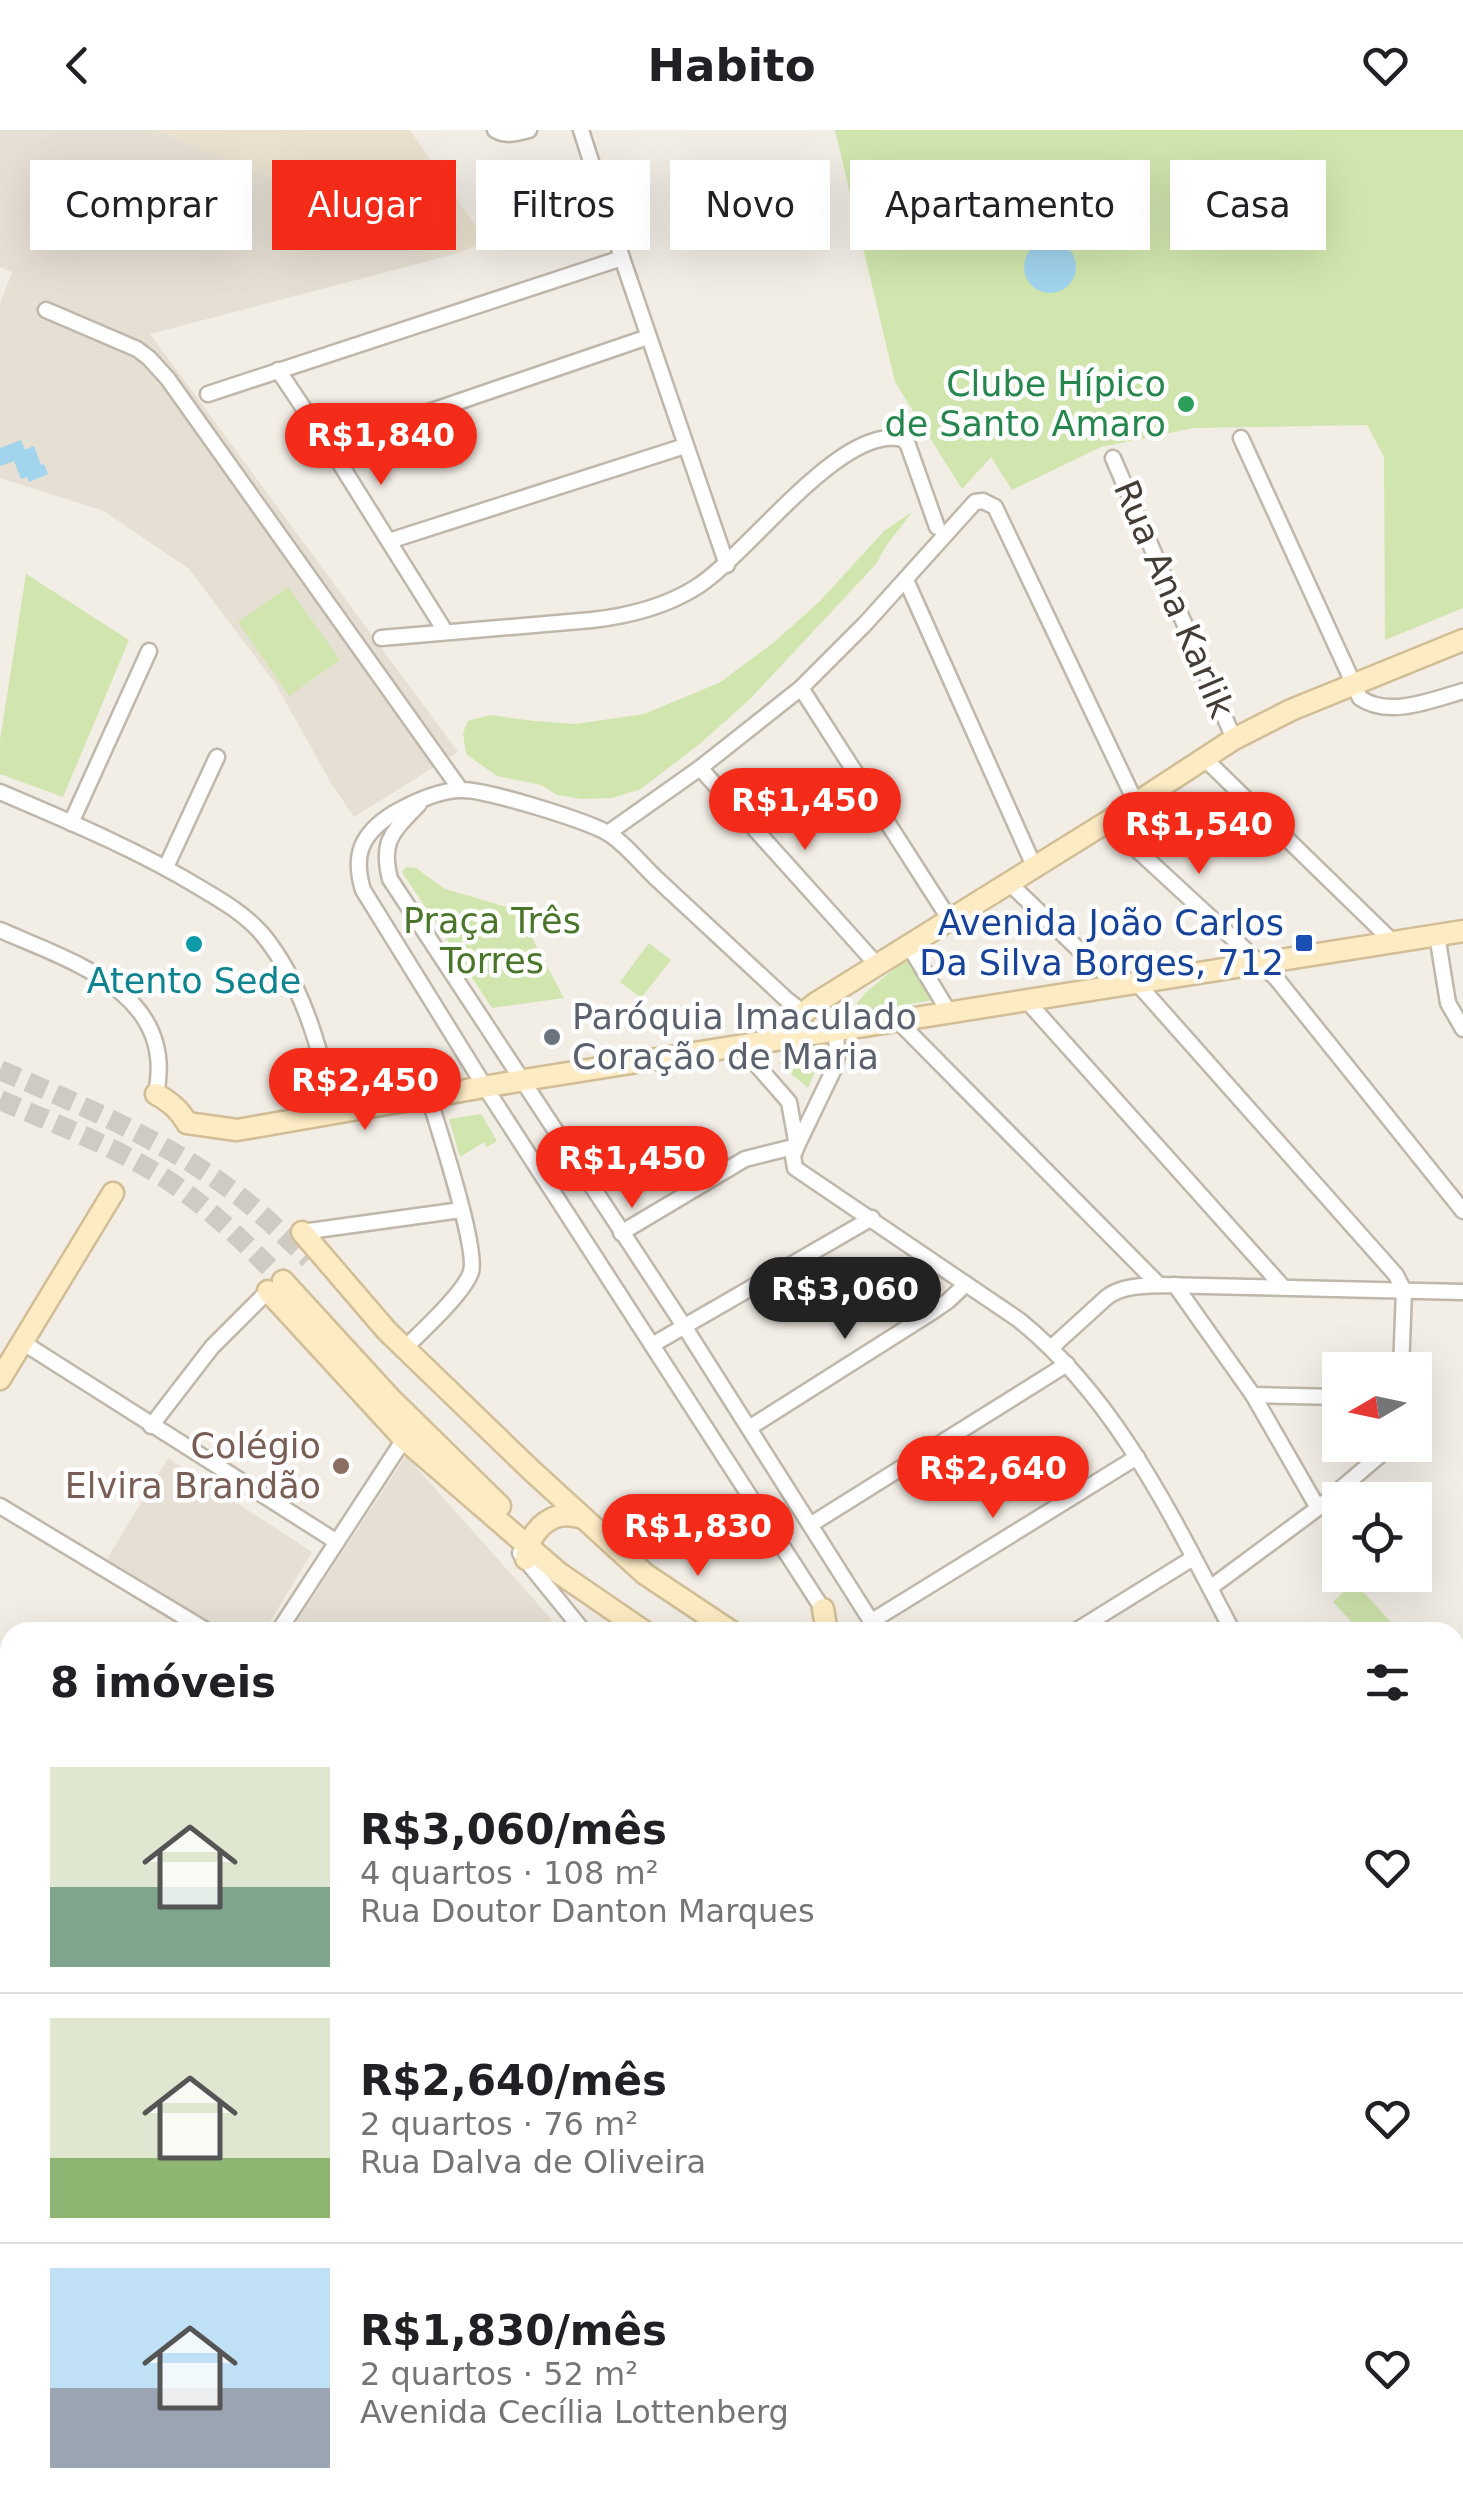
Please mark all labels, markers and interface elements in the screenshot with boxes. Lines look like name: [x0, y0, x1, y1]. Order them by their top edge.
icon: back: [50, 38, 105, 93]
icon: heart: [1358, 38, 1413, 93]
text: Habito: [647, 39, 816, 92]
chip: Comprar: [30, 160, 252, 250]
chip: Alugar: [272, 160, 456, 250]
chip: Filtros: [476, 160, 650, 250]
chip: Novo: [670, 160, 830, 250]
chip: Apartamento: [850, 160, 1150, 250]
chip: Casa: [1170, 160, 1326, 250]
place label: Clube Hípico de Santo Amaro: [884, 364, 1166, 444]
marker: Clube Hípico de Santo Amaro: [1175, 393, 1197, 415]
pin: R$1,840: [289, 403, 473, 488]
text: R$1,840: [307, 416, 455, 454]
street label: Rua Ana Karlik: [1106, 474, 1242, 724]
pin: R$1,450: [713, 768, 897, 853]
text: R$1,450: [731, 781, 879, 819]
pin: R$1,540: [1107, 792, 1291, 877]
text: R$1,540: [1125, 805, 1273, 843]
park label: Praça Três Torres: [403, 901, 581, 981]
place label: Avenida João Carlos Da Silva Borges, 712: [919, 903, 1284, 983]
marker: Avenida João Carlos Da Silva Borges, 712: [1293, 932, 1315, 954]
marker: Atento Sede: [183, 933, 205, 955]
place label: Atento Sede: [87, 961, 301, 1001]
place label: Paróquia Imaculado Coração de Maria: [572, 997, 917, 1077]
marker: Paróquia Imaculado Coração de Maria: [541, 1026, 563, 1048]
pin: R$2,450: [273, 1048, 457, 1133]
text: R$2,450: [291, 1061, 439, 1099]
pin: R$1,450: [540, 1126, 724, 1211]
text: R$1,450: [558, 1139, 706, 1177]
pin: R$3,060: [753, 1257, 937, 1342]
text: R$3,060: [771, 1270, 919, 1308]
north arrow: [1322, 1352, 1432, 1462]
map controls: [1322, 1352, 1432, 1592]
place label: Colégio Elvira Brandão: [65, 1426, 321, 1506]
pin: R$2,640: [901, 1436, 1085, 1521]
text: R$2,640: [919, 1449, 1067, 1487]
marker: Colégio Elvira Brandão: [330, 1455, 352, 1477]
button: locate: [1322, 1482, 1432, 1592]
pin: R$1,830: [606, 1494, 790, 1579]
text: R$1,830: [624, 1507, 772, 1545]
icon: filters: [1360, 1655, 1415, 1710]
text: 8 imóveis: [50, 1658, 276, 1707]
text: R$3,060/mês: [360, 1805, 667, 1854]
icon: home: [130, 1807, 250, 1927]
icon: heart: [1360, 1840, 1415, 1895]
text: 4 quartos · 108 m²: [360, 1854, 658, 1892]
text: Rua Doutor Danton Marques: [360, 1892, 815, 1930]
text: R$2,640/mês: [360, 2056, 667, 2105]
icon: home: [130, 2058, 250, 2178]
icon: heart: [1360, 2091, 1415, 2146]
text: 2 quartos · 76 m²: [360, 2105, 638, 2143]
text: Rua Dalva de Oliveira: [360, 2143, 706, 2181]
text: R$1,830/mês: [360, 2306, 667, 2355]
icon: home: [130, 2308, 250, 2428]
icon: heart: [1360, 2341, 1415, 2396]
text: 2 quartos · 52 m²: [360, 2355, 638, 2393]
text: Avenida Cecília Lottenberg: [360, 2393, 789, 2431]

